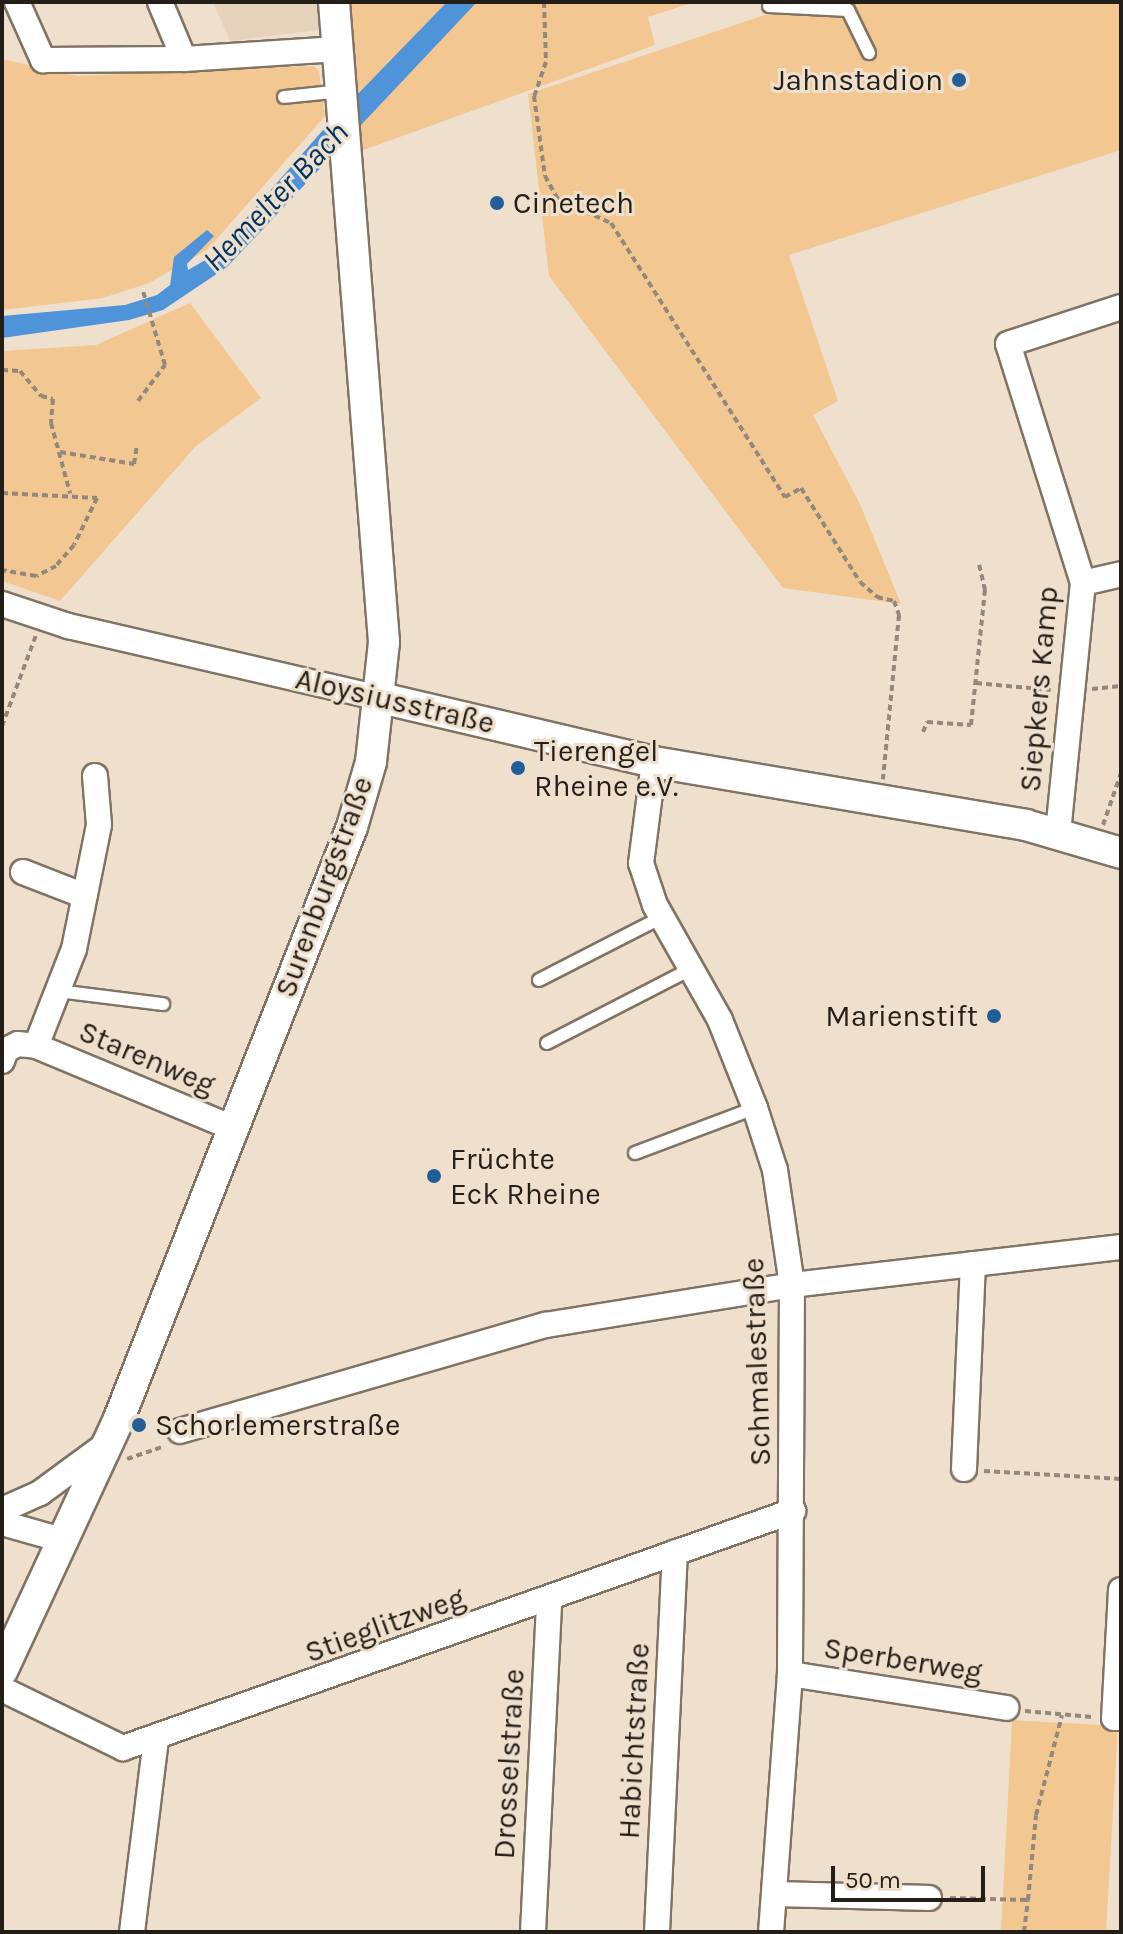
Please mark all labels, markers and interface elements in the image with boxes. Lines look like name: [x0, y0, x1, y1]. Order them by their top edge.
place label: Jahnstadion: [773, 62, 943, 98]
marker: Jahnstadion: [950, 71, 968, 89]
water label: Hemelter Bach: [195, 114, 357, 280]
place label: Cinetech: [513, 185, 634, 221]
marker: Cinetech: [488, 194, 506, 212]
street label: Siepkers Kamp: [1012, 585, 1066, 793]
street label: Aloysiusstraße: [292, 661, 498, 741]
place label: Tierengel Rheine e.V.: [534, 733, 678, 804]
marker: Tierengel Rheine e.V.: [509, 759, 527, 777]
street label: Surenburgstraße: [267, 772, 381, 1002]
place label: Marienstift: [825, 998, 978, 1034]
marker: Marienstift: [985, 1007, 1003, 1025]
street label: Starenweg: [74, 1013, 220, 1103]
place label: Früchte Eck Rheine: [450, 1141, 601, 1212]
marker: Früchte Eck Rheine: [425, 1167, 443, 1185]
street label: Schmalestraße: [735, 1257, 779, 1467]
place label: Schorlemerstraße: [155, 1407, 400, 1443]
marker: Schorlemerstraße: [130, 1416, 148, 1434]
street label: Stieglitzweg: [300, 1579, 470, 1671]
street label: Sperberweg: [821, 1630, 985, 1690]
street label: Habichtstraße: [611, 1642, 657, 1840]
street label: Drosselstraße: [486, 1668, 532, 1860]
scale bar: [835, 1850, 989, 1900]
text: 50 m: [845, 1866, 901, 1894]

